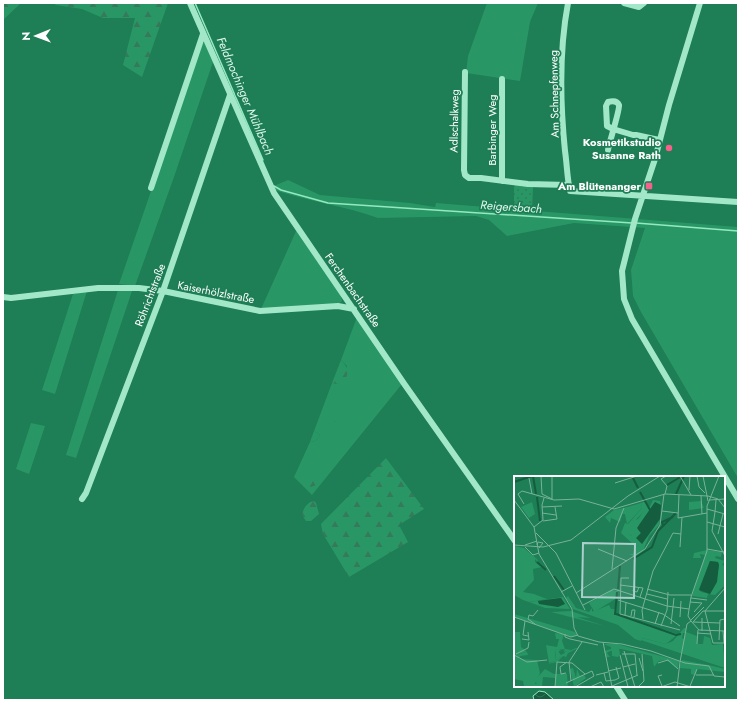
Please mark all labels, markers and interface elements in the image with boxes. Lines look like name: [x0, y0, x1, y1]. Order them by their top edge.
north arrow: [16, 16, 56, 56]
text: N: [18, 32, 34, 41]
water label: Feldmochinger Mühlbach: [212, 34, 278, 158]
street label: Am Schnepfenweg: [545, 50, 563, 138]
street label: Adlschalkweg: [445, 89, 463, 153]
street label: Barbinger Weg: [484, 94, 500, 166]
place label: Kosmetikstudio Susanne Rath: [583, 134, 661, 163]
marker: Kosmetikstudio Susanne Rath: [664, 143, 674, 153]
place label: Am Blütenanger: [557, 178, 641, 194]
marker: Am Blütenanger: [644, 181, 654, 191]
water label: Reigersbach: [480, 196, 542, 218]
street label: Ferchenbachstraße: [321, 250, 385, 331]
street label: Röhrichtstraße: [131, 261, 169, 329]
street label: Kaiserhölzlstraße: [176, 277, 256, 307]
inset map: [514, 476, 725, 687]

